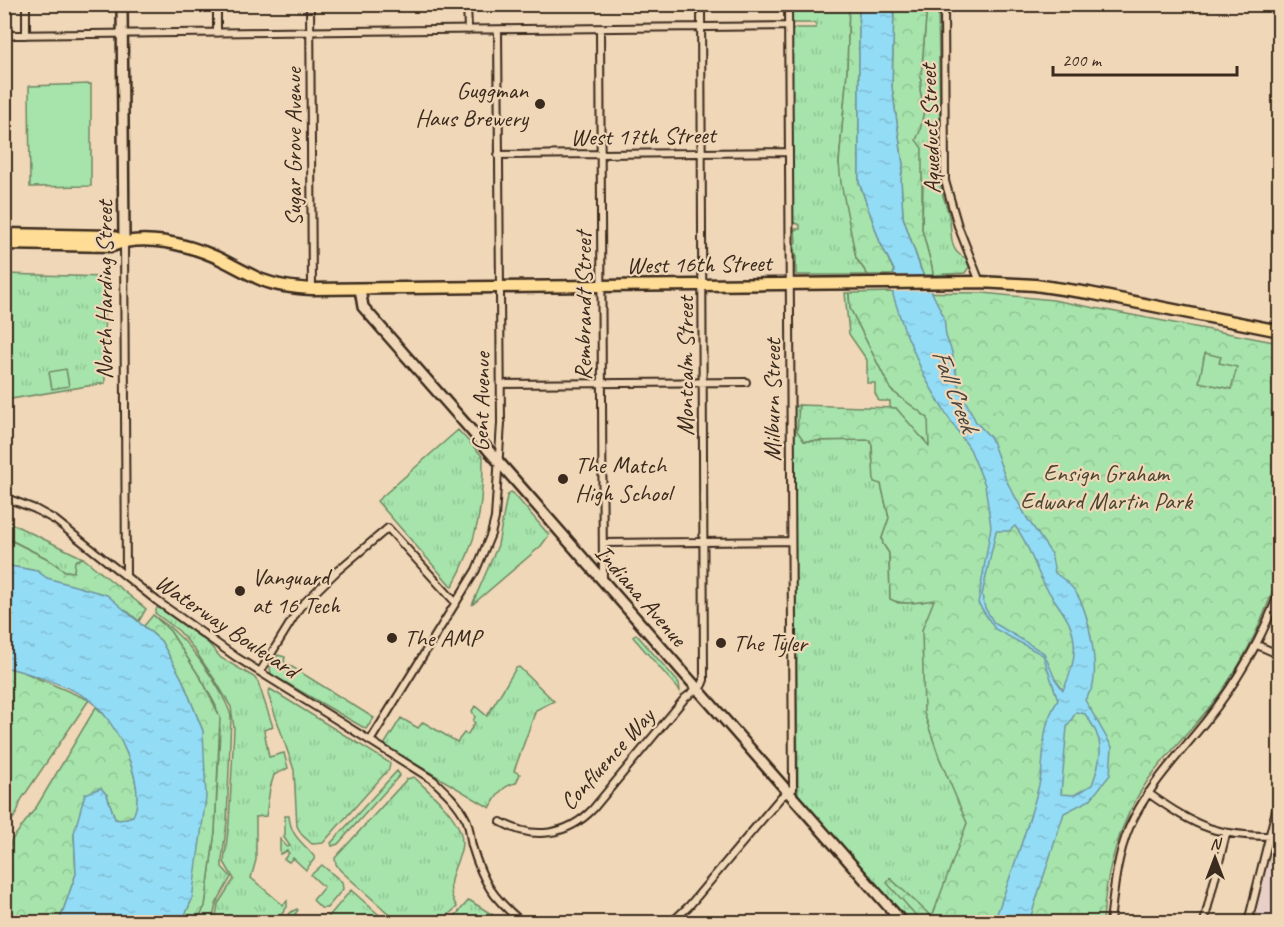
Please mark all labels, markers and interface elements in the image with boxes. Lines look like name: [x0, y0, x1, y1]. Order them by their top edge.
scale bar: [1053, 39, 1238, 77]
text: 200 m: [1062, 49, 1103, 71]
street label: Aqueduct Street: [913, 61, 947, 195]
street label: Sugar Grove Avenue: [278, 66, 308, 226]
place label: Guggman Haus Brewery: [415, 75, 530, 133]
marker: Guggman Haus Brewery: [533, 97, 547, 111]
street label: West 17th Street: [570, 120, 718, 152]
street label: North Harding Street: [89, 199, 119, 379]
street label: Rembrandt Street: [568, 229, 598, 380]
street label: West 16th Street: [626, 248, 774, 280]
street label: Montcalm Street: [670, 294, 700, 436]
street label: Milburn Street: [757, 337, 787, 461]
water label: Fall Creek: [924, 344, 987, 440]
street label: Gent Avenue: [465, 350, 497, 452]
place label: The Match High School: [575, 450, 675, 508]
park label: Ensign Graham Edward Martin Park: [1020, 458, 1194, 516]
marker: The Match High School: [556, 472, 570, 486]
street label: Indiana Avenue: [589, 538, 695, 654]
place label: Vanguard at 16 Tech: [252, 562, 341, 620]
street label: Waterway Boulevard: [150, 567, 307, 687]
marker: Vanguard at 16 Tech: [233, 584, 247, 598]
place label: The AMP: [404, 623, 485, 653]
place label: The Tyler: [733, 628, 809, 658]
marker: The AMP: [385, 631, 399, 645]
marker: The Tyler: [714, 636, 728, 650]
street label: Confluence Way: [553, 701, 662, 816]
north arrow: [1185, 828, 1245, 888]
text: N: [1210, 834, 1223, 854]

